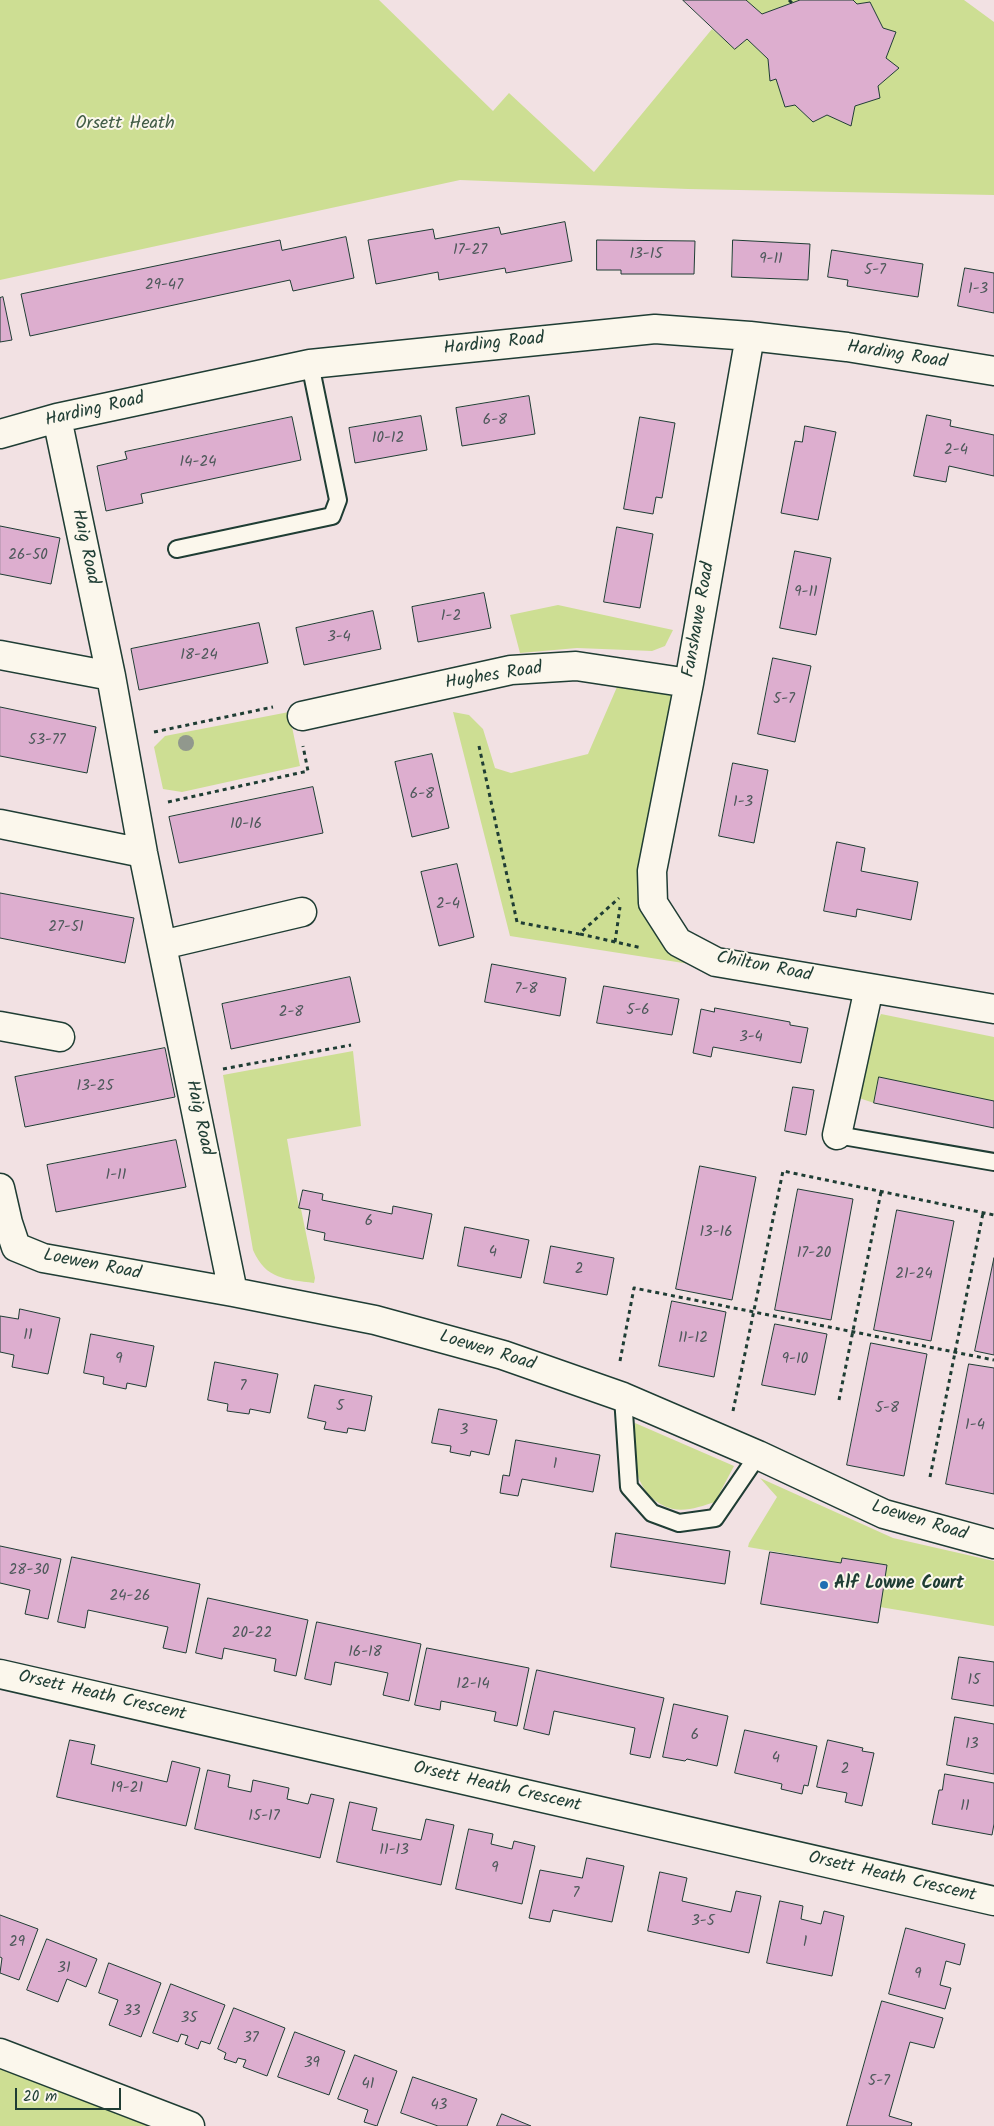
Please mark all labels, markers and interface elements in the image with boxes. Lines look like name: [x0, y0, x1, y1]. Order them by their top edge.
park label: Orsett Heath: [75, 114, 175, 136]
house number: 17-27: [453, 242, 487, 260]
house number: 13-15: [630, 246, 662, 264]
house number: 9-11: [759, 251, 783, 269]
house number: 5-7: [864, 262, 886, 280]
house number: 29-47: [145, 277, 183, 295]
house number: 1-3: [968, 281, 988, 299]
street label: Harding Road: [443, 329, 545, 361]
street label: Harding Road: [845, 337, 949, 375]
street label: Harding Road: [43, 389, 147, 433]
house number: 6-8: [483, 412, 507, 430]
house number: 10-12: [372, 430, 404, 448]
house number: 2-4: [944, 442, 968, 460]
house number: 14-24: [180, 454, 216, 472]
street label: Haig Road: [65, 507, 103, 587]
house number: 26-50: [8, 547, 48, 565]
street label: Fanshawe Road: [679, 561, 721, 679]
house number: 9-11: [794, 584, 818, 602]
house number: 1-2: [441, 608, 461, 626]
house number: 3-4: [327, 629, 351, 647]
house number: 18-24: [180, 647, 218, 665]
street label: Hughes Road: [444, 659, 544, 695]
house number: 5-7: [773, 691, 795, 709]
house number: 53-77: [28, 732, 66, 750]
house number: 6-8: [410, 786, 434, 804]
house number: 1-3: [733, 794, 753, 812]
house number: 10-16: [230, 816, 262, 834]
house number: 2-4: [436, 896, 460, 914]
house number: 27-51: [48, 919, 84, 937]
street label: Chilton Road: [714, 948, 814, 988]
house number: 7-8: [515, 981, 537, 999]
house number: 5-6: [626, 1002, 650, 1020]
house number: 2-8: [279, 1004, 303, 1022]
house number: 3-4: [739, 1029, 763, 1047]
house number: 13-25: [77, 1078, 113, 1096]
street label: Haig Road: [179, 1078, 217, 1158]
house number: 1-11: [105, 1167, 127, 1185]
house number: 6: [365, 1213, 373, 1231]
house number: 13-16: [699, 1224, 733, 1242]
house number: 4: [489, 1244, 497, 1262]
house number: 17-20: [797, 1245, 831, 1263]
street label: Loewen Road: [41, 1246, 143, 1286]
house number: 2: [575, 1261, 583, 1279]
house number: 21-24: [895, 1266, 933, 1284]
house number: 11: [23, 1327, 33, 1345]
street label: Loewen Road: [436, 1327, 538, 1377]
house number: 11-12: [678, 1330, 708, 1348]
house number: 9: [115, 1351, 123, 1369]
house number: 9-10: [782, 1351, 808, 1369]
house number: 7: [240, 1378, 246, 1396]
house number: 5: [336, 1398, 344, 1416]
house number: 5-8: [875, 1400, 899, 1418]
house number: 1-4: [965, 1417, 985, 1435]
house number: 3: [460, 1422, 468, 1440]
house number: 1: [553, 1456, 557, 1474]
street label: Loewen Road: [868, 1497, 970, 1547]
house number: 28-30: [9, 1562, 49, 1580]
place label: Alf Lowne Court: [834, 1574, 964, 1596]
marker: Alf Lowne Court: [818, 1579, 830, 1591]
house number: 24-26: [110, 1588, 150, 1606]
house number: 20-22: [232, 1625, 272, 1643]
house number: 16-18: [348, 1644, 382, 1662]
street label: Orsett Heath Crescent: [16, 1667, 188, 1727]
house number: 15: [968, 1672, 980, 1690]
house number: 12-14: [456, 1676, 490, 1694]
house number: 6: [691, 1727, 699, 1745]
house number: 13: [965, 1736, 979, 1754]
house number: 4: [772, 1750, 780, 1768]
street label: Orsett Heath Crescent: [411, 1758, 583, 1818]
house number: 2: [841, 1761, 849, 1779]
house number: 19-21: [111, 1780, 143, 1798]
house number: 11: [960, 1798, 970, 1816]
house number: 15-17: [248, 1808, 280, 1826]
house number: 11-13: [379, 1842, 409, 1860]
street label: Orsett Heath Crescent: [806, 1848, 978, 1908]
house number: 9: [491, 1860, 499, 1878]
house number: 7: [573, 1885, 579, 1903]
house number: 3-5: [691, 1913, 715, 1931]
house number: 29: [9, 1934, 25, 1952]
house number: 1: [803, 1934, 807, 1952]
house number: 31: [57, 1960, 71, 1978]
house number: 9: [914, 1966, 922, 1984]
house number: 33: [123, 2003, 141, 2021]
house number: 35: [181, 2010, 197, 2028]
house number: 37: [243, 2030, 259, 2048]
house number: 39: [304, 2055, 320, 2073]
house number: 5-7: [868, 2073, 890, 2091]
house number: 41: [362, 2076, 374, 2094]
scale bar: [18, 2078, 124, 2110]
text: 20 m: [23, 2085, 57, 2109]
house number: 43: [431, 2097, 447, 2115]

